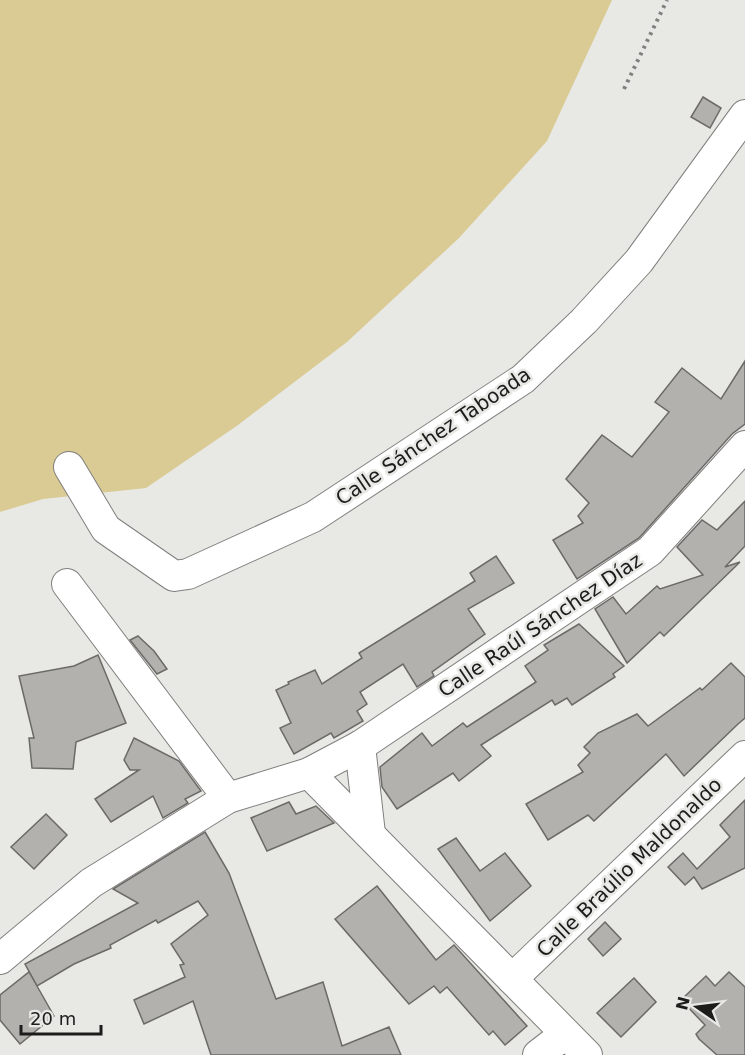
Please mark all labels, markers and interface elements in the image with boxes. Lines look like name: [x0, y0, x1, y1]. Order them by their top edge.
street label: Calle Sánchez Taboada: [331, 362, 535, 510]
street label: Calle Raúl Sánchez Díaz: [434, 548, 646, 702]
street label: Calle Braúlio Maldonaldo: [531, 772, 727, 962]
north arrow: [667, 977, 727, 1037]
text: N: [672, 995, 694, 1012]
scale bar: [21, 998, 100, 1036]
text: 20 m: [30, 1008, 76, 1029]

